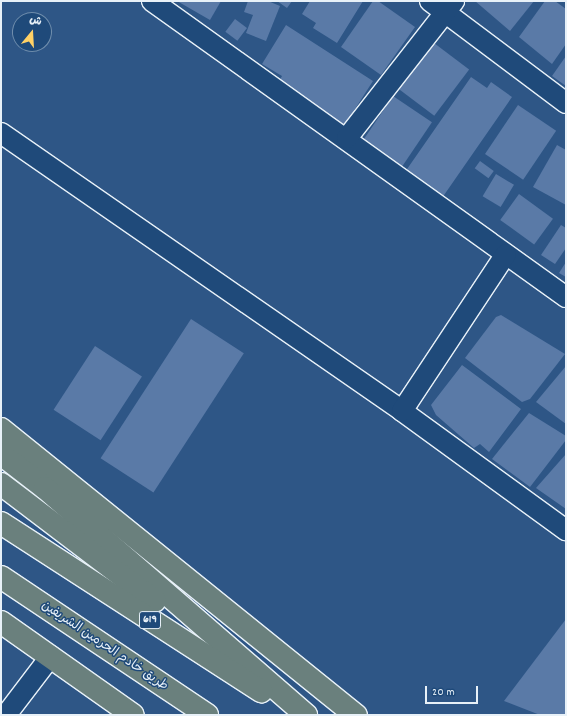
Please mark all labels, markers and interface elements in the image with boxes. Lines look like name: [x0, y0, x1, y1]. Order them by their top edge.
north arrow: [12, 12, 52, 52]
text: ش: [27, 12, 44, 31]
street label: طريق خادم الحرمين الشريفين: [38, 599, 170, 695]
road number: 619: [138, 610, 162, 630]
scale bar: [427, 678, 480, 704]
text: 20 m: [432, 684, 455, 701]

